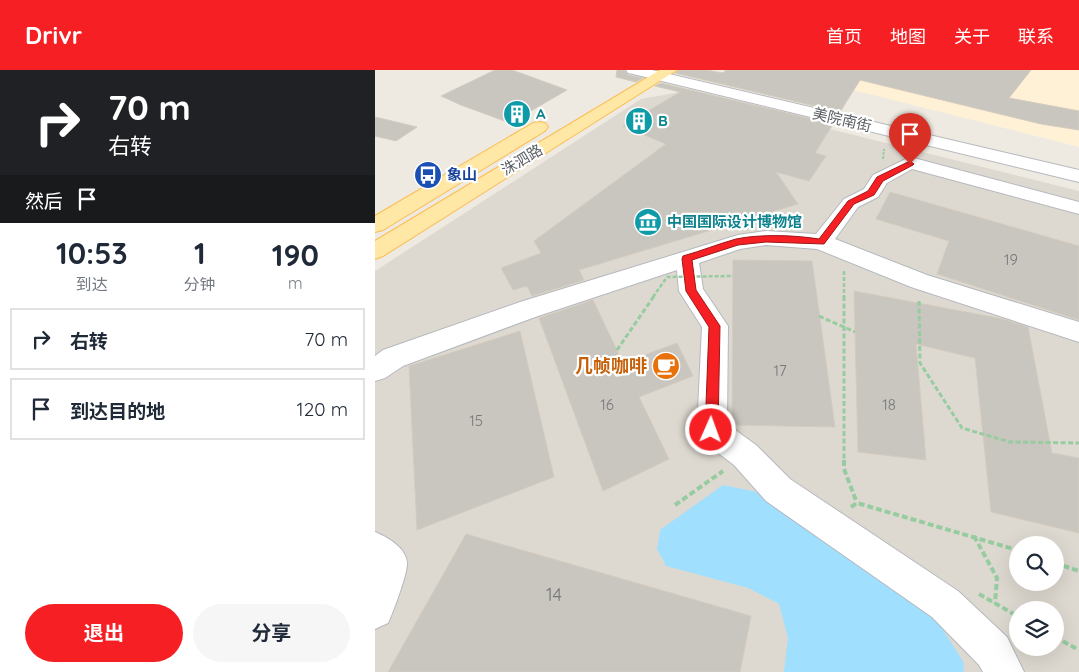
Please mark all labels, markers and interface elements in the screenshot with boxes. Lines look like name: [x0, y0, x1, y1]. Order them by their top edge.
text: Drivr: [25, 20, 82, 50]
text: 首页: [826, 25, 862, 48]
text: 地图: [890, 25, 926, 48]
text: 关于: [954, 25, 990, 48]
text: 联系: [1018, 25, 1054, 48]
text: 70 m: [108, 85, 191, 129]
icon: right: [25, 90, 90, 155]
building icon: A: [502, 99, 532, 129]
place label: A: [536, 104, 546, 123]
street label: 美院南街: [811, 104, 873, 136]
building icon: B: [624, 106, 654, 136]
place label: B: [658, 111, 668, 130]
pin: [889, 113, 931, 164]
icon: arrive: [896, 120, 924, 148]
text: 右转: [108, 132, 152, 160]
street label: 洙泗路: [498, 140, 546, 179]
bus stop icon: 象山: [413, 160, 443, 190]
place label: 象山: [447, 165, 477, 184]
icon: arrive: [73, 185, 101, 213]
text: 然后: [25, 189, 63, 213]
museum icon: 中国国际设计博物馆: [633, 207, 663, 237]
place label: 中国国际设计博物馆: [667, 212, 802, 231]
text: 10:53: [56, 234, 128, 272]
text: 1: [194, 234, 206, 272]
text: 190: [272, 236, 319, 274]
house number: 19: [1004, 250, 1018, 269]
text: m: [288, 273, 303, 293]
text: 到达: [76, 274, 108, 294]
text: 分钟: [184, 274, 216, 294]
icon: right: [27, 325, 55, 353]
text: 70 m: [304, 327, 348, 351]
text: 右转: [70, 329, 108, 353]
cafe icon: 几帧咖啡: [651, 351, 681, 381]
place label: 几帧咖啡: [575, 354, 647, 377]
house number: 17: [773, 361, 787, 380]
icon: arrive: [27, 395, 55, 423]
house number: 16: [600, 395, 614, 414]
house number: 18: [882, 395, 896, 414]
text: 120 m: [297, 397, 348, 421]
text: 到达目的地: [70, 399, 165, 423]
position arrow: [684, 403, 736, 455]
house number: 15: [469, 411, 483, 430]
map controls: [1009, 536, 1064, 656]
button: search: [1009, 536, 1064, 591]
house number: 14: [546, 583, 562, 606]
button: layers: [1009, 601, 1064, 656]
button: 退出: [25, 604, 183, 662]
button: 分享: [193, 604, 350, 662]

